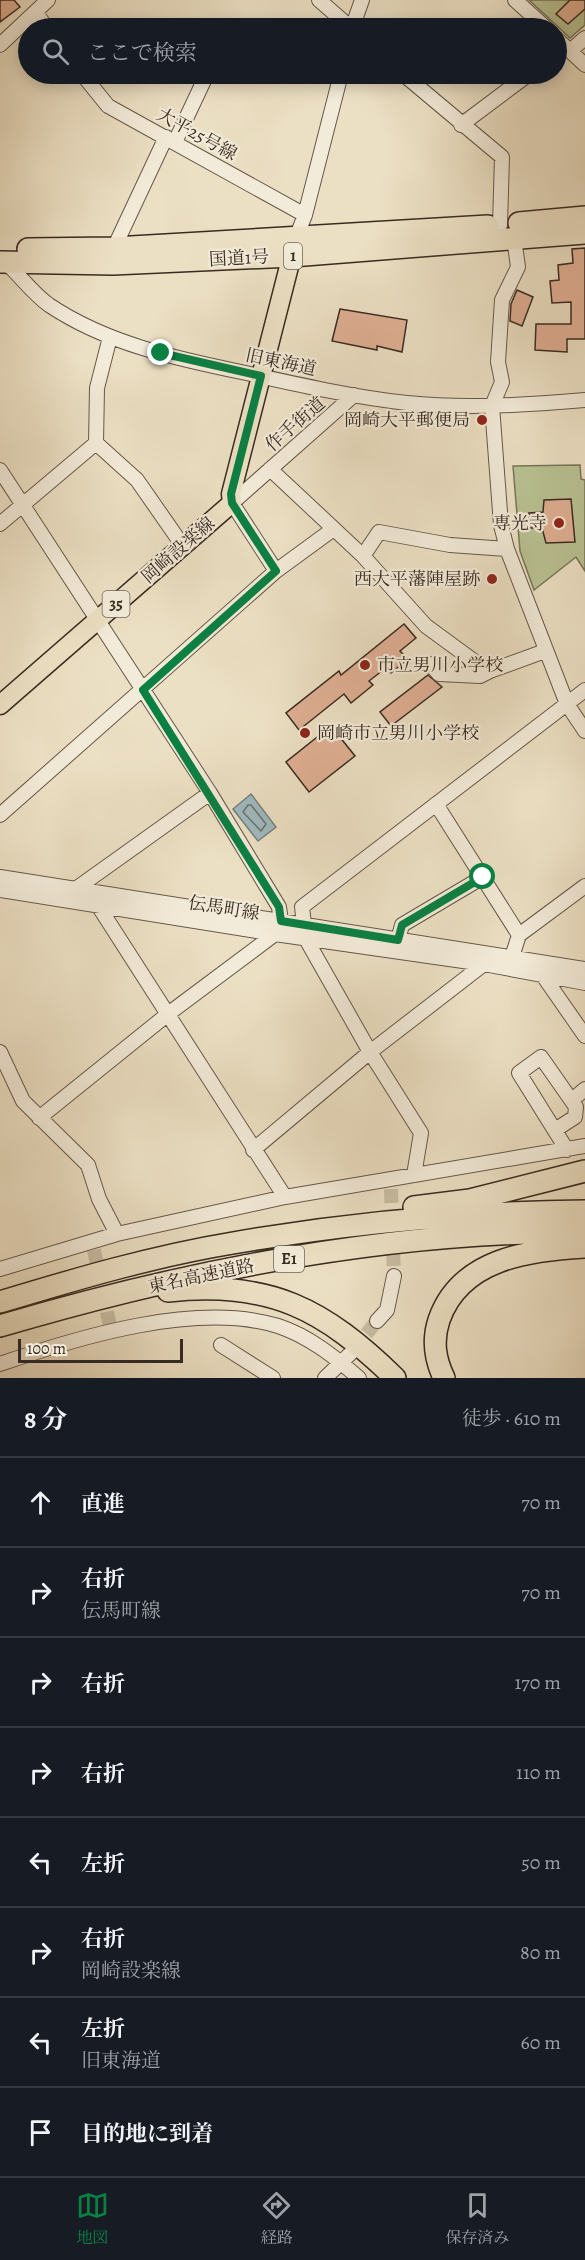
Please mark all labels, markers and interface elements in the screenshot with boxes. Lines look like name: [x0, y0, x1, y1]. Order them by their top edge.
search box: [18, 18, 567, 84]
icon: search: [39, 35, 72, 68]
text: ここで検索: [87, 38, 197, 68]
street label: 大平25号線: [153, 102, 241, 166]
road number: 1: [284, 243, 302, 269]
street label: 国道1号: [208, 244, 270, 272]
route end: [147, 339, 173, 365]
street label: 旧東海道: [243, 343, 319, 381]
street label: 作手街道: [260, 391, 330, 457]
place label: 岡崎大平郵便局: [344, 408, 470, 432]
marker: 岡崎大平郵便局: [475, 413, 489, 427]
street label: 岡崎設楽線: [136, 511, 220, 589]
place label: 専光寺: [493, 511, 547, 535]
marker: 専光寺: [552, 516, 566, 530]
place label: 西大平藩陣屋跡: [354, 567, 480, 591]
marker: 西大平藩陣屋跡: [485, 572, 499, 586]
road number: 35: [102, 591, 130, 617]
place label: 市立男川小学校: [377, 653, 503, 677]
marker: 市立男川小学校: [358, 658, 372, 672]
place label: 岡崎市立男川小学校: [317, 721, 479, 745]
marker: 岡崎市立男川小学校: [298, 726, 312, 740]
route start: [469, 863, 495, 889]
street label: 伝馬町線: [187, 891, 261, 925]
road number: E1: [274, 1246, 304, 1272]
street label: 東名高速道路: [146, 1253, 256, 1299]
scale bar: [18, 1336, 183, 1364]
text: 100 m: [27, 1338, 66, 1360]
text: 8 分: [24, 1402, 67, 1437]
text: 徒歩 · 610 m: [462, 1405, 561, 1432]
icon: ahead: [24, 1486, 57, 1519]
text: 直進: [81, 1489, 125, 1519]
text: 70 m: [521, 1489, 561, 1516]
text: 右折: [81, 1564, 125, 1594]
icon: right: [24, 1576, 57, 1609]
text: 70 m: [521, 1579, 561, 1606]
text: 伝馬町線: [81, 1597, 161, 1624]
icon: right: [24, 1666, 57, 1699]
text: 右折: [81, 1669, 125, 1699]
text: 170 m: [515, 1669, 561, 1696]
icon: right: [24, 1756, 57, 1789]
text: 右折: [81, 1759, 125, 1789]
text: 110 m: [516, 1759, 561, 1786]
icon: left: [24, 1846, 57, 1879]
text: 左折: [81, 1849, 125, 1879]
text: 50 m: [521, 1849, 561, 1876]
text: 右折: [81, 1924, 125, 1954]
icon: right: [24, 1936, 57, 1969]
text: 80 m: [520, 1939, 561, 1966]
text: 岡崎設楽線: [81, 1957, 181, 1984]
text: 左折: [81, 2014, 125, 2044]
icon: left: [24, 2026, 57, 2059]
text: 60 m: [521, 2029, 561, 2056]
text: 旧東海道: [81, 2047, 161, 2074]
icon: arrive: [24, 2116, 57, 2149]
text: 目的地に到着: [81, 2119, 213, 2149]
tab: 地図: [76, 2189, 109, 2249]
tab: 経路: [260, 2189, 293, 2249]
tab: 保存済み: [445, 2189, 509, 2249]

